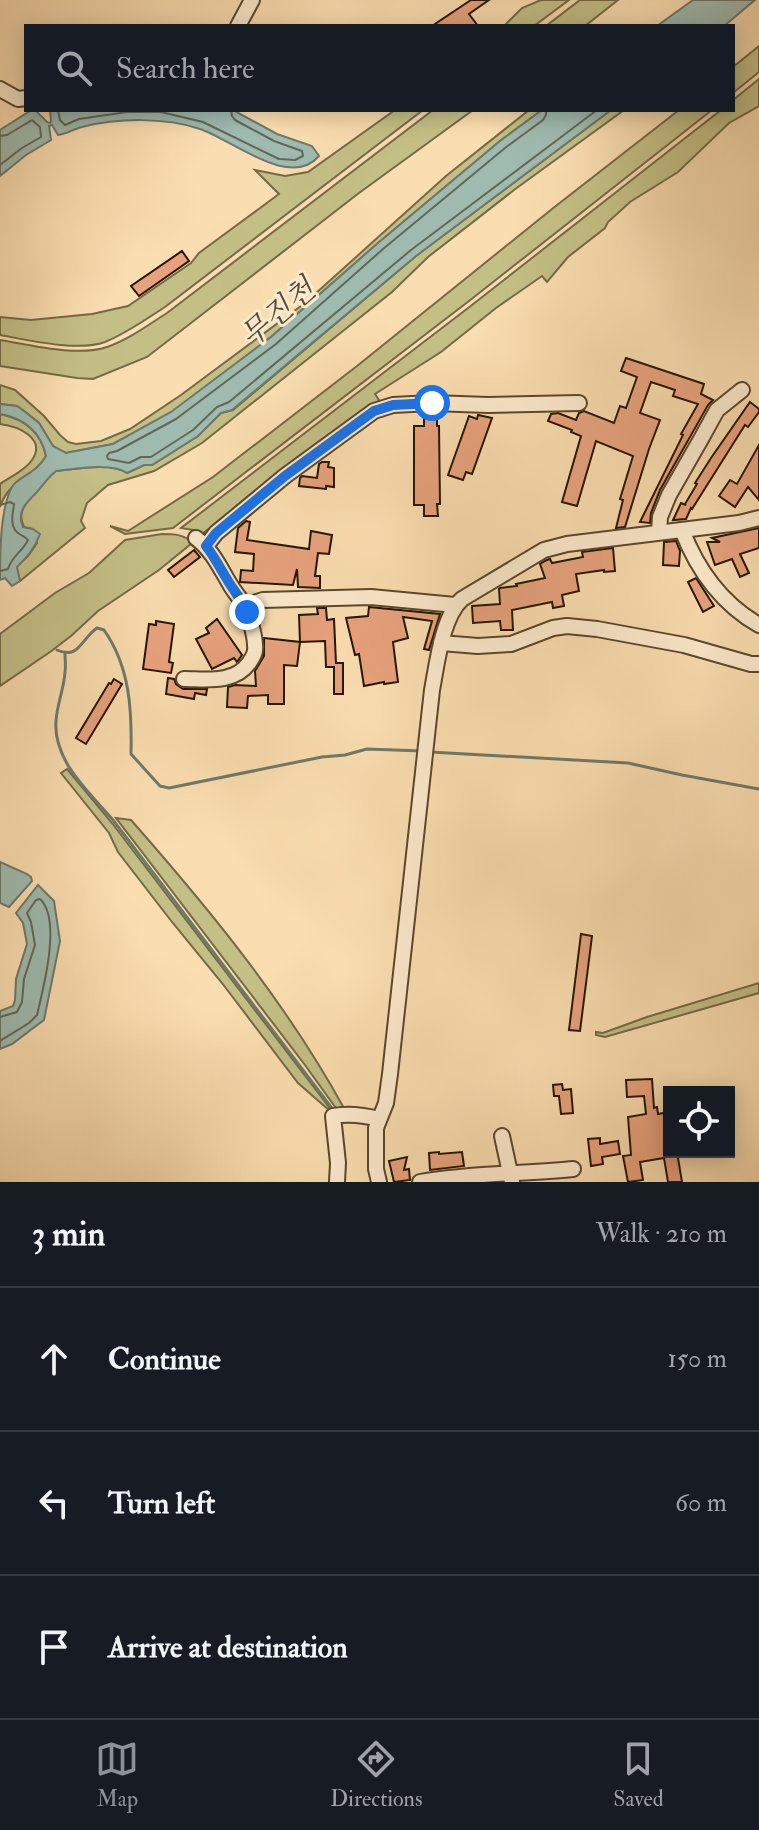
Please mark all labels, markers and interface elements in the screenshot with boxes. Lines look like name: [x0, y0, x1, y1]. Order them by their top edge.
search box: [24, 24, 735, 112]
icon: search: [52, 46, 96, 90]
text: Search here: [116, 50, 255, 87]
water label: 무진천: [233, 270, 325, 355]
route start: [414, 385, 450, 421]
route end: [229, 594, 265, 630]
map controls: [663, 1086, 735, 1158]
button: locate: [663, 1086, 735, 1158]
text: 3 min: [32, 1213, 105, 1256]
text: Walk · 210 m: [596, 1218, 727, 1250]
icon: ahead: [32, 1337, 76, 1381]
text: Continue: [108, 1341, 221, 1378]
text: 150 m: [668, 1343, 727, 1375]
icon: left: [32, 1481, 76, 1525]
text: Turn left: [108, 1485, 215, 1522]
text: 60 m: [675, 1487, 727, 1519]
icon: arrive: [32, 1625, 76, 1669]
text: Arrive at destination: [108, 1629, 348, 1666]
tab: Map: [95, 1737, 139, 1813]
tab: Directions: [330, 1737, 423, 1813]
tab: Saved: [613, 1737, 664, 1813]

